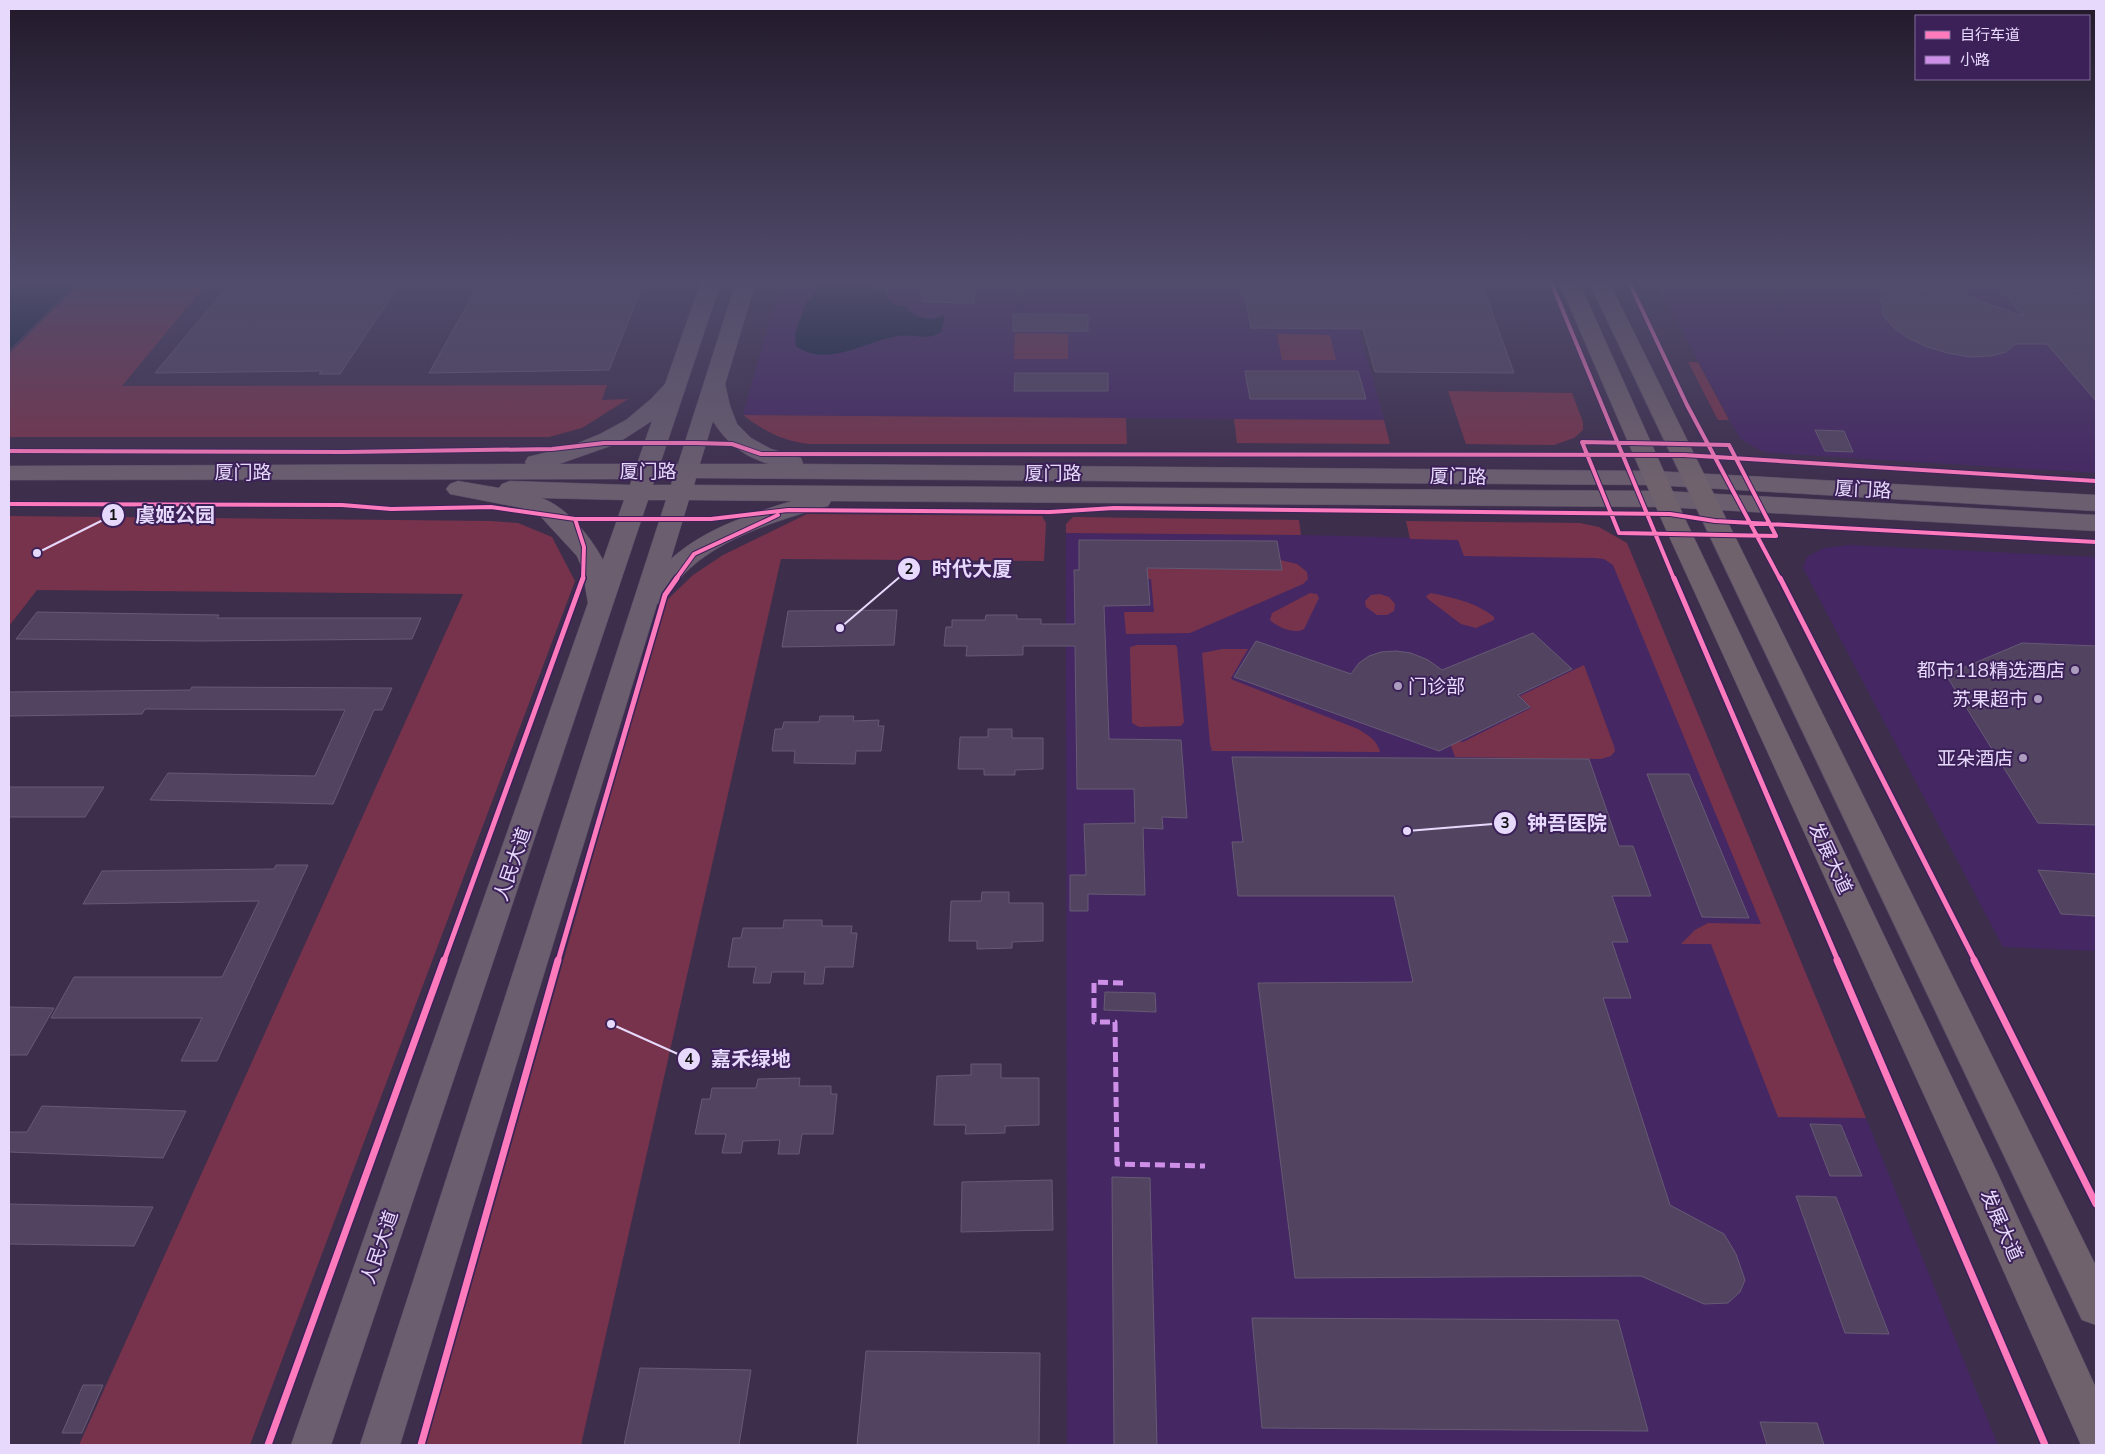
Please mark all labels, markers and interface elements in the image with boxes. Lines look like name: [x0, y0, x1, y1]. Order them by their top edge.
legend: [1915, 15, 2090, 80]
text: 自行车道: [1960, 25, 2020, 44]
text: 小路: [1960, 50, 1990, 69]
street label: 厦门路: [619, 459, 677, 483]
street label: 厦门路: [214, 460, 272, 484]
street label: 厦门路: [1024, 461, 1082, 485]
street label: 厦门路: [1429, 464, 1487, 488]
street label: 厦门路: [1834, 476, 1892, 502]
callout: 虞姬公园: [100, 497, 225, 532]
text: 虞姬公园: [135, 502, 215, 527]
text: 1: [108, 505, 118, 524]
callout: 时代大厦: [897, 552, 1022, 587]
text: 时代大厦: [932, 556, 1012, 581]
text: 2: [904, 559, 914, 578]
place label: 都市118精选酒店: [1917, 658, 2065, 682]
marker: 都市118精选酒店: [2069, 664, 2081, 676]
place label: 门诊部: [1408, 674, 1465, 698]
marker: 门诊部: [1392, 680, 1404, 692]
place label: 苏果超市: [1952, 687, 2028, 711]
marker: 苏果超市: [2032, 693, 2044, 705]
place label: 亚朵酒店: [1937, 746, 2013, 770]
marker: 亚朵酒店: [2017, 752, 2029, 764]
callout: 钟吾医院: [1492, 806, 1617, 841]
text: 钟吾医院: [1527, 810, 1607, 835]
text: 3: [1500, 813, 1510, 832]
street label: 发展大道: [1804, 818, 1858, 898]
street label: 人民大道: [488, 824, 536, 904]
callout: 嘉禾绿地: [676, 1041, 801, 1076]
text: 嘉禾绿地: [711, 1046, 791, 1071]
text: 4: [684, 1049, 694, 1068]
street label: 发展大道: [1976, 1185, 2028, 1265]
street label: 人民大道: [355, 1207, 403, 1287]

